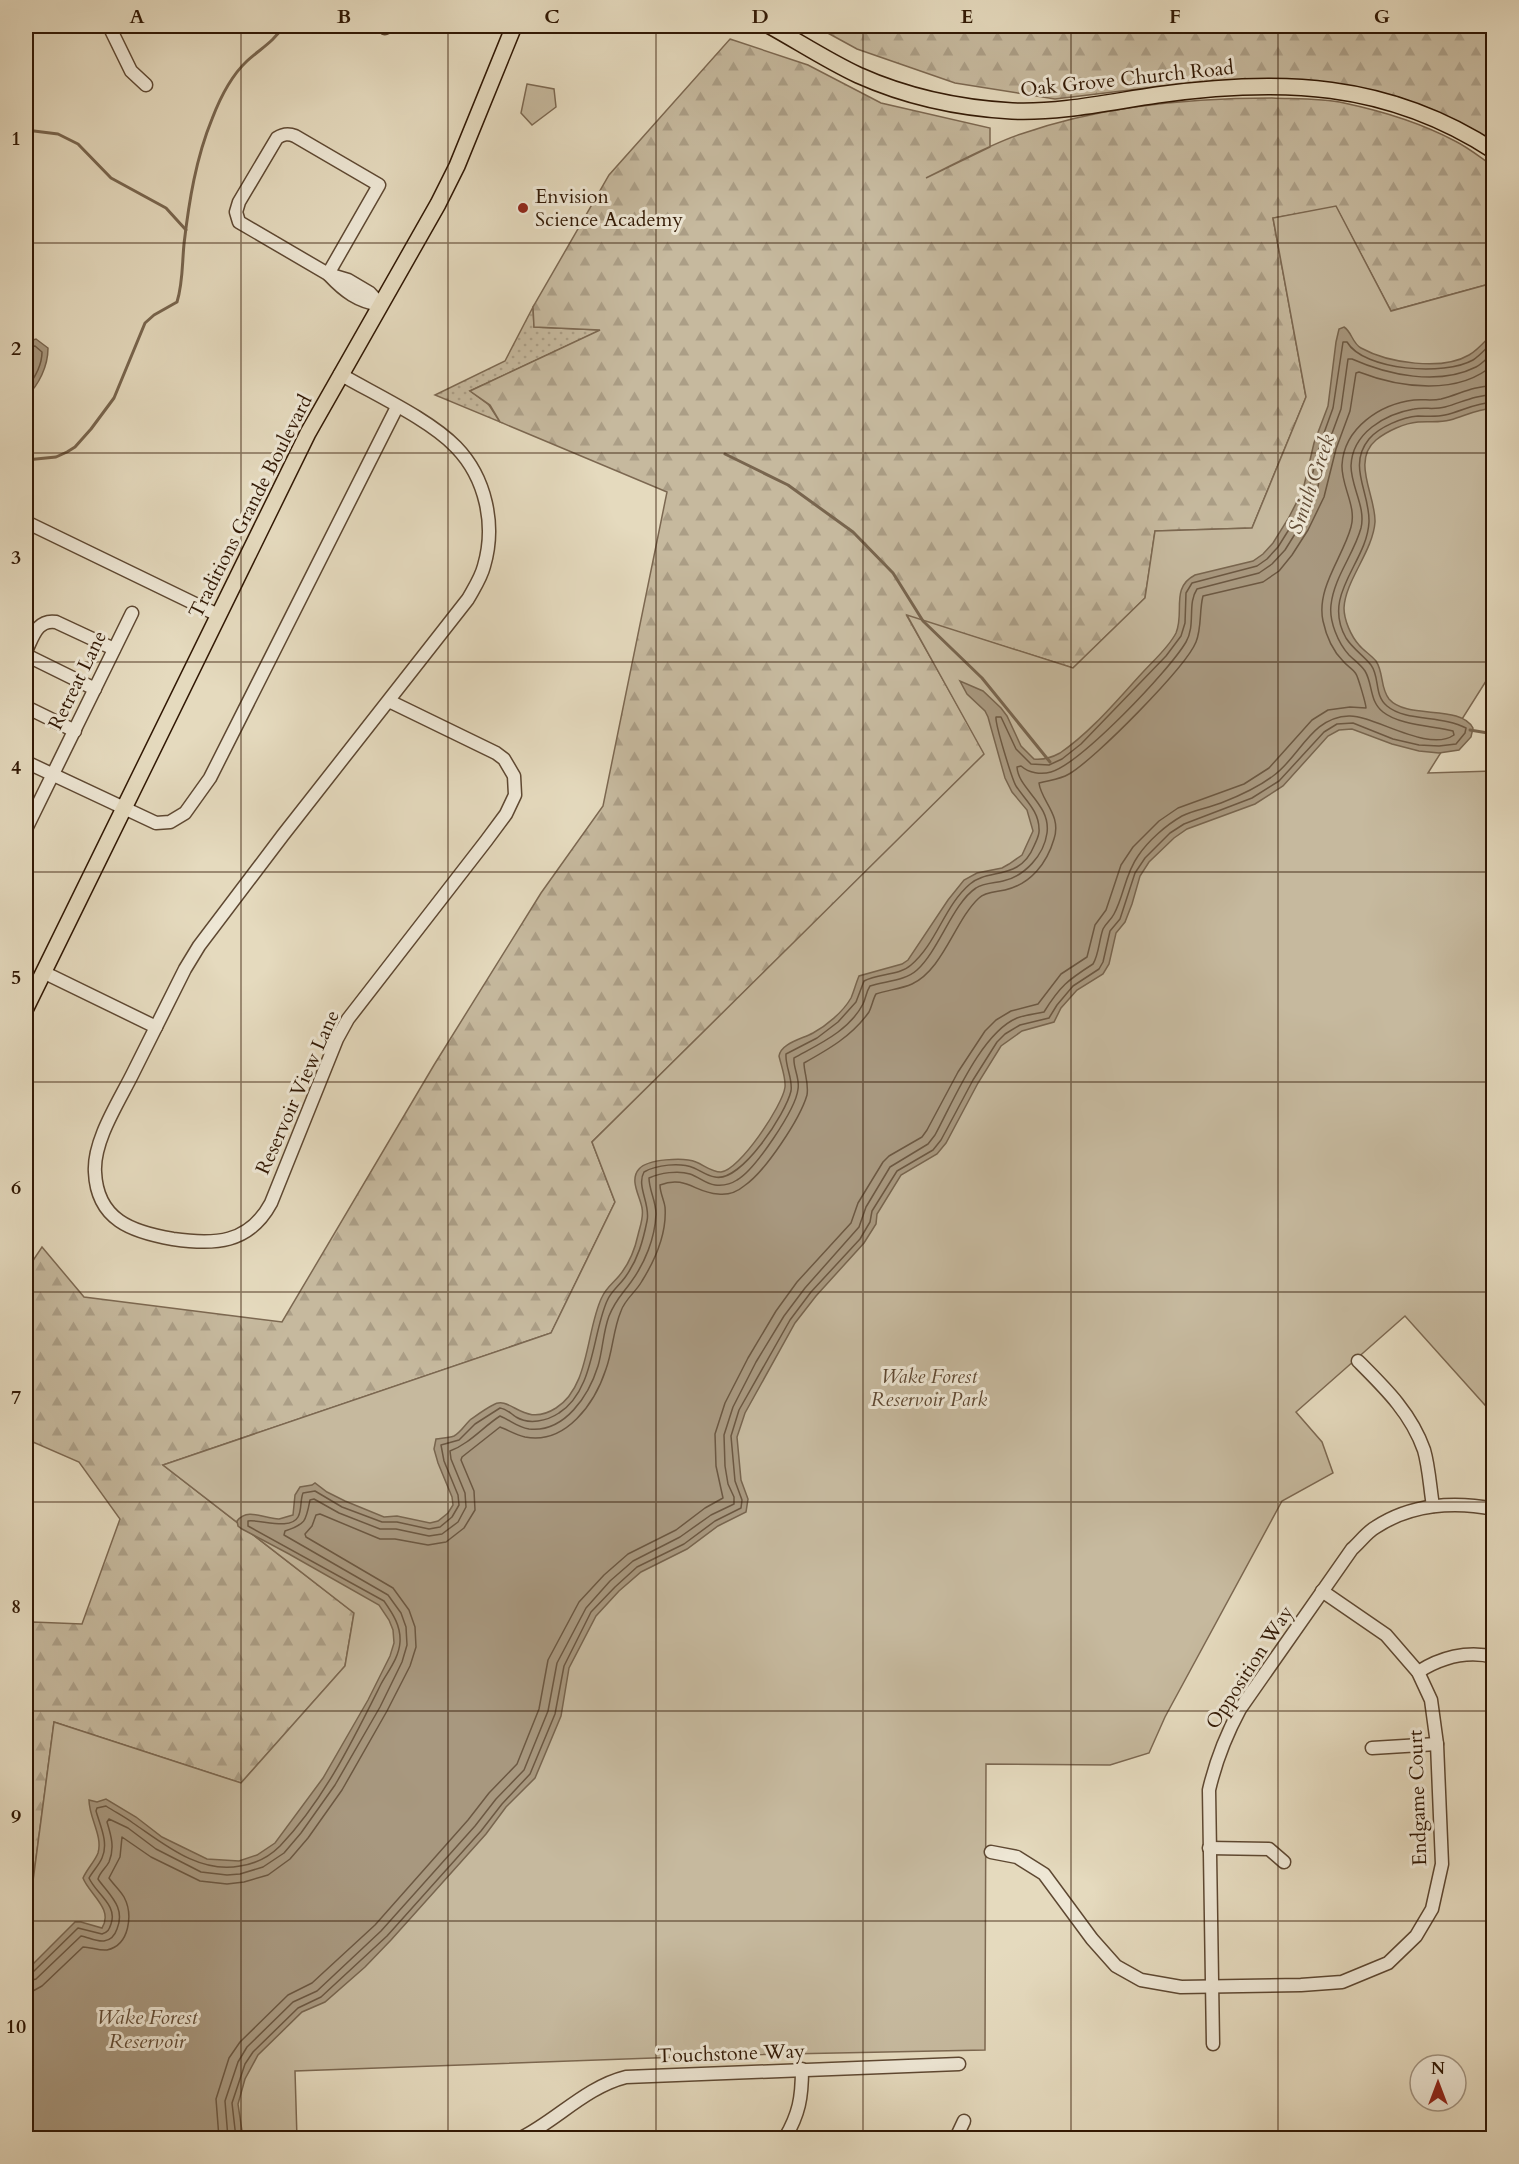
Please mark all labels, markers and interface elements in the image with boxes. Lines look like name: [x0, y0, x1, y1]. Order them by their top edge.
text: A: [129, 3, 145, 30]
text: B: [337, 3, 351, 30]
text: C: [544, 3, 560, 30]
text: D: [751, 3, 769, 30]
text: E: [961, 3, 973, 30]
text: F: [1169, 3, 1181, 30]
text: G: [1374, 3, 1390, 30]
street label: Oak Grove Church Road: [1019, 54, 1235, 103]
text: 1: [11, 125, 21, 152]
place label: Envision Science Academy: [535, 183, 683, 233]
marker: Envision Science Academy: [516, 201, 530, 215]
text: 2: [11, 335, 21, 362]
street label: Traditions Grande Boulevard: [182, 390, 319, 623]
water label: Smith Creek: [1281, 430, 1342, 538]
text: 3: [11, 544, 21, 571]
street label: Retreat Lane: [42, 626, 113, 734]
text: 4: [11, 754, 21, 781]
text: 5: [11, 964, 21, 991]
street label: Reservoir View Lane: [249, 1006, 346, 1179]
text: 6: [11, 1174, 21, 1201]
park label: Wake Forest Reservoir Park: [871, 1363, 987, 1413]
text: 7: [11, 1384, 21, 1411]
text: 8: [11, 1593, 21, 1620]
street label: Opposition Way: [1199, 1600, 1300, 1734]
street label: Endgame Court: [1402, 1729, 1433, 1867]
text: 9: [11, 1803, 21, 1830]
water label: Wake Forest Reservoir: [96, 2003, 199, 2056]
text: 10: [6, 2013, 26, 2040]
street label: Touchstone Way: [657, 2037, 806, 2070]
north arrow: [1408, 2053, 1468, 2113]
text: N: [1431, 2058, 1445, 2080]

